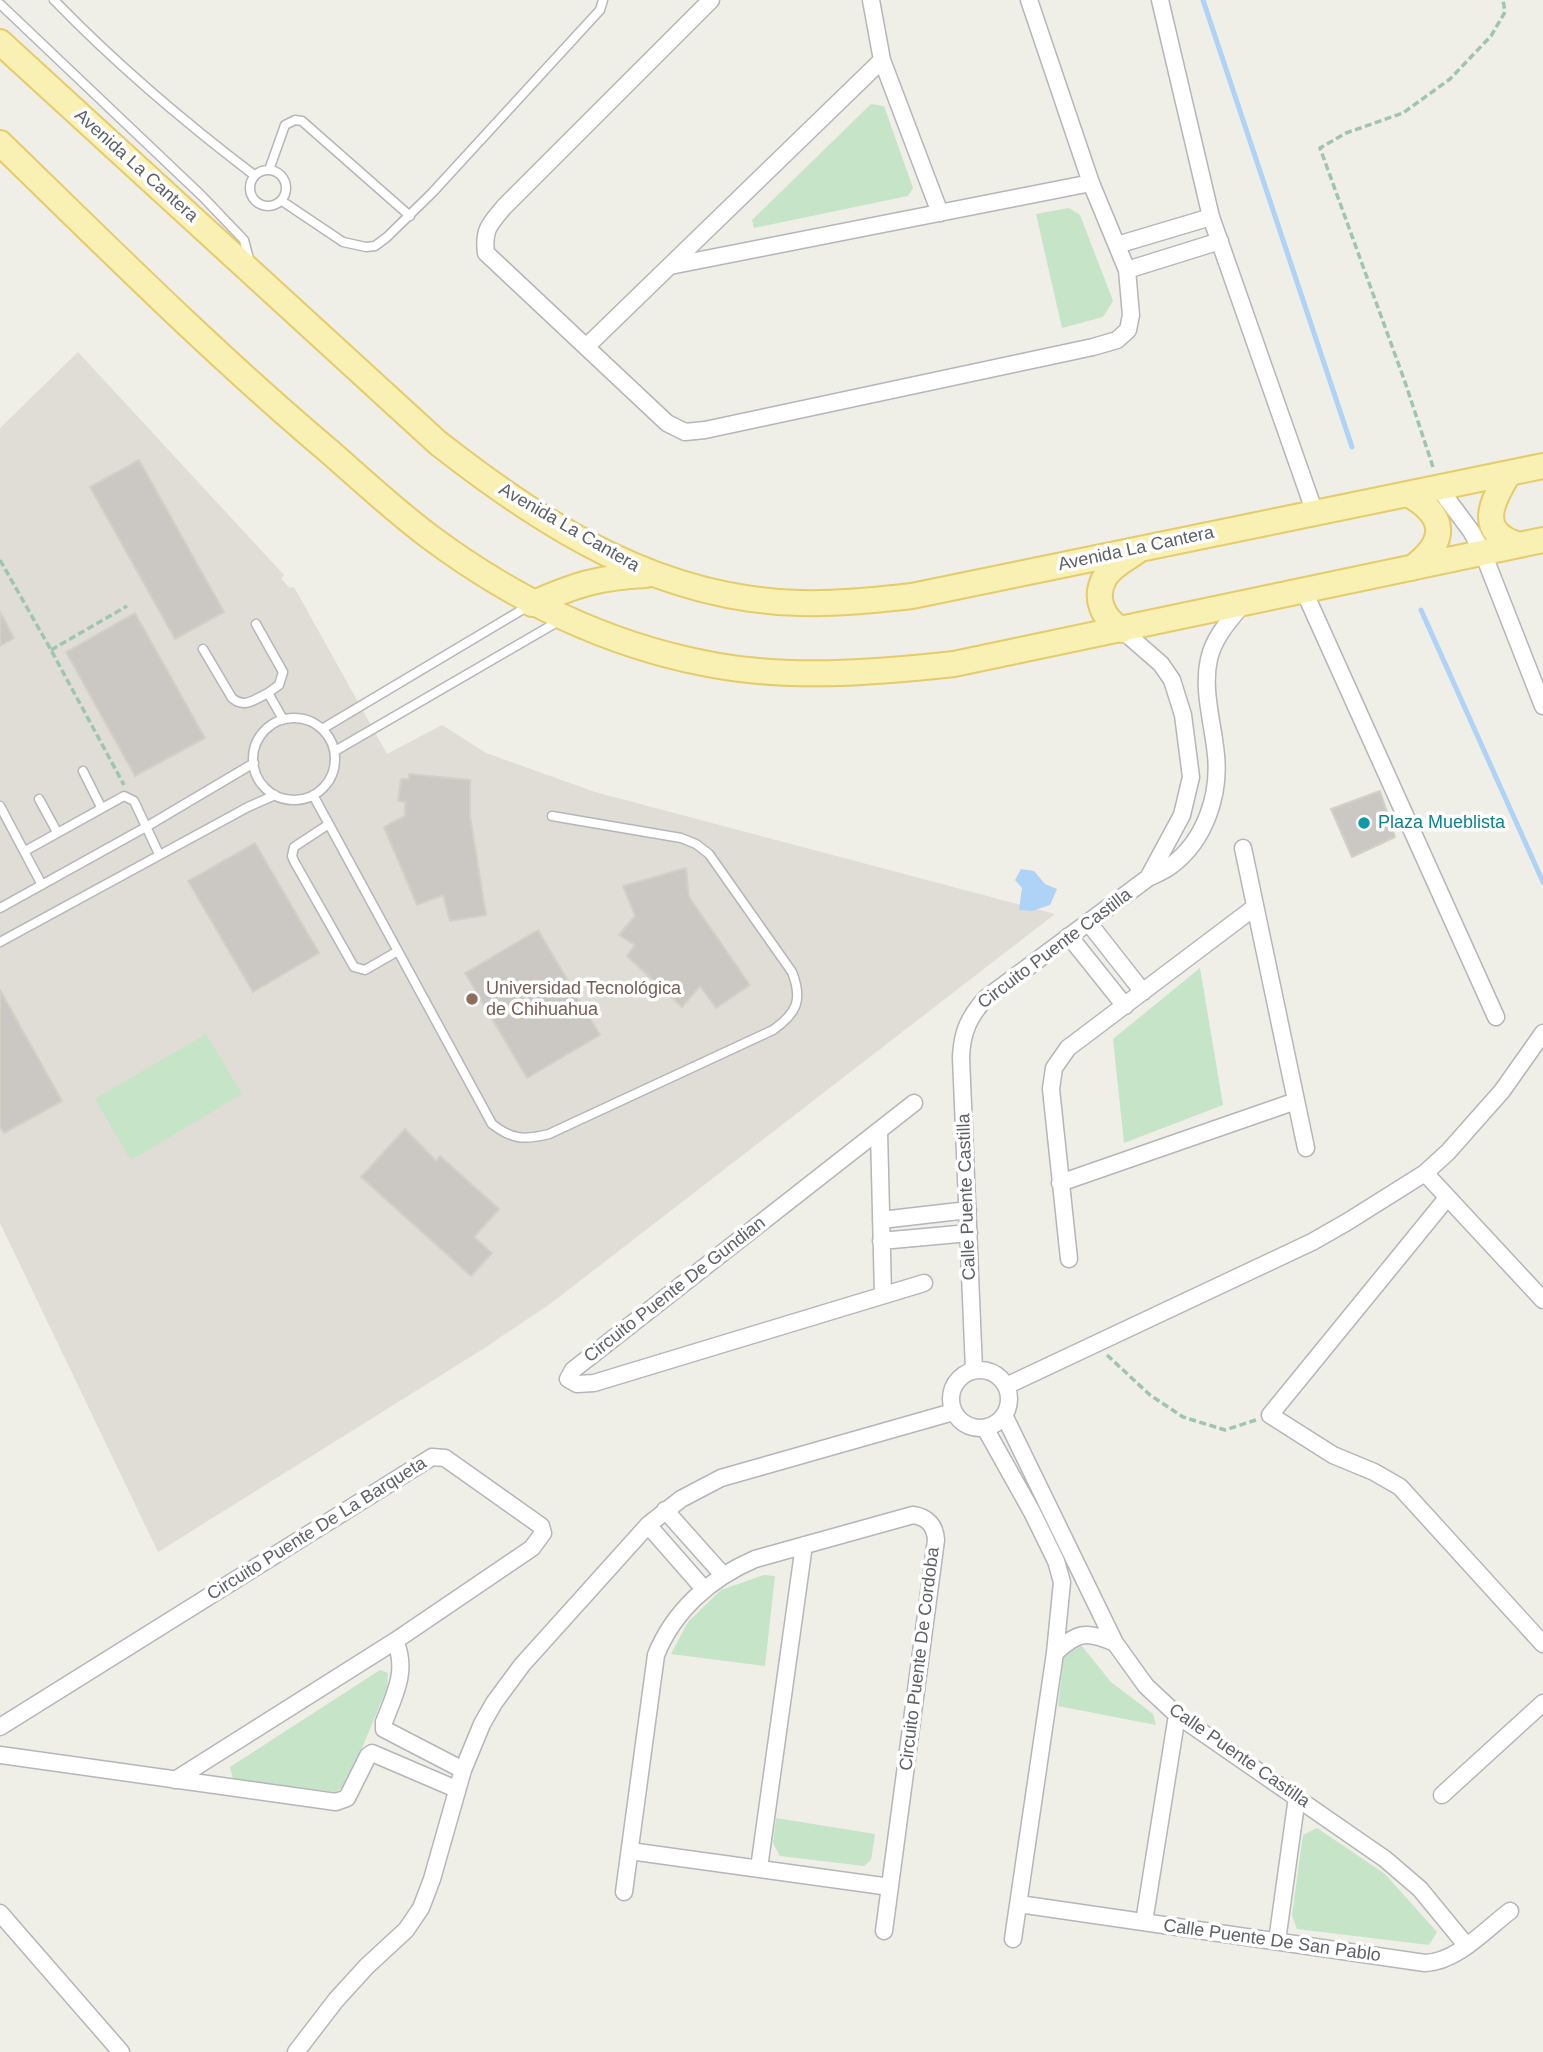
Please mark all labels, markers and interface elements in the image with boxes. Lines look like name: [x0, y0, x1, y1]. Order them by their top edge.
street label: Avenida La Cantera: [70, 105, 202, 227]
street label: Avenida La Cantera: [495, 479, 643, 577]
street label: Avenida La Cantera: [1056, 522, 1216, 576]
place label: Plaza Mueblista: [1378, 812, 1505, 834]
marker: Plaza Mueblista: [1356, 815, 1372, 831]
street label: Circuito Puente Castilla: [974, 884, 1136, 1014]
place label: Universidad Tecnológica de Chihuahua: [486, 978, 681, 1020]
marker: Universidad Tecnológica de Chihuahua: [464, 991, 480, 1007]
street label: Calle Puente Castilla: [953, 1113, 981, 1281]
street label: Circuito Puente De Gundian: [580, 1212, 770, 1368]
street label: Circuito Puente De La Barqueta: [204, 1453, 430, 1605]
street label: Circuito Puente De Cordoba: [896, 1546, 944, 1772]
street label: Calle Puente Castilla: [1164, 1699, 1314, 1813]
street label: Calle Puente De San Pablo: [1162, 1915, 1382, 1967]

